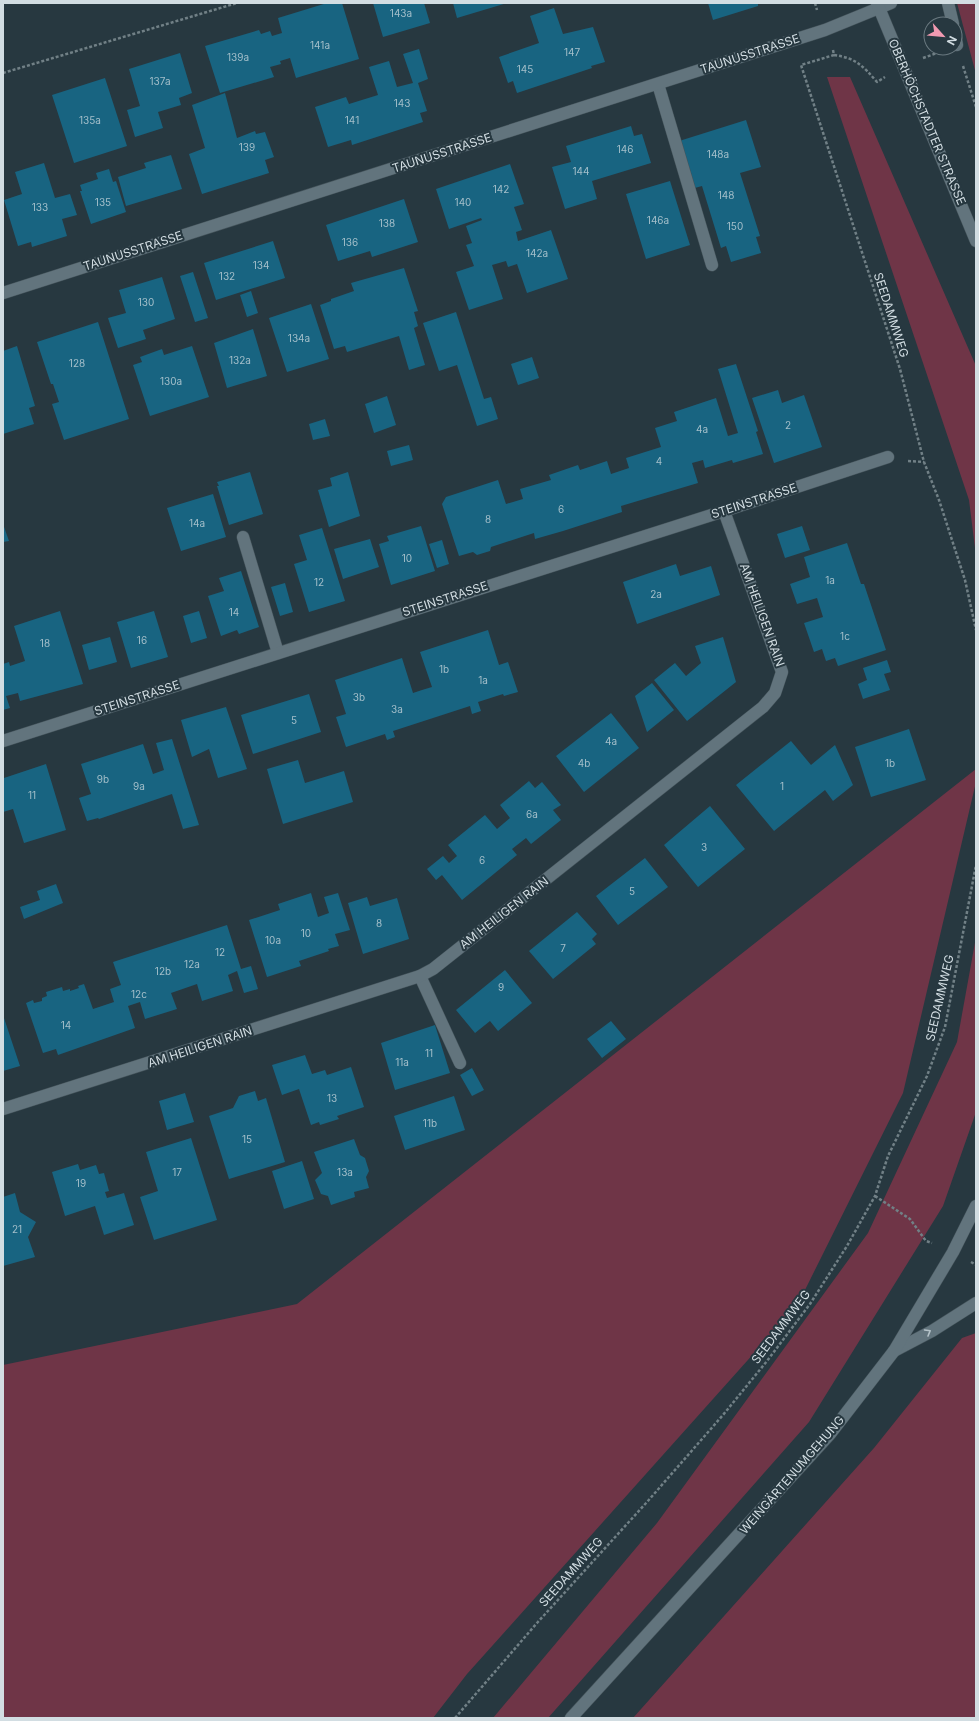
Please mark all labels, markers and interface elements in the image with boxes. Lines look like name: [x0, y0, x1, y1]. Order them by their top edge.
house number: 143a: [390, 7, 412, 19]
north arrow: [923, 16, 963, 56]
street label: TAUNUSSTRASSE: [698, 30, 801, 77]
text: N: [944, 34, 960, 47]
street label: OBERHÖCHSTADTER STRASSE: [886, 37, 969, 207]
house number: 141a: [310, 39, 330, 51]
house number: 147: [564, 46, 580, 58]
house number: 139a: [227, 51, 249, 63]
house number: 145: [517, 63, 533, 75]
house number: 137a: [149, 75, 171, 87]
house number: 143: [394, 97, 410, 109]
house number: 135a: [79, 114, 101, 126]
house number: 141: [345, 114, 359, 126]
street label: TAUNUSSTRASSE: [390, 129, 493, 176]
house number: 139: [239, 141, 255, 153]
house number: 146: [617, 143, 633, 155]
house number: 148a: [707, 148, 729, 160]
house number: 144: [573, 165, 590, 177]
house number: 142: [493, 183, 509, 195]
house number: 148: [718, 189, 734, 201]
house number: 135: [95, 196, 111, 208]
house number: 140: [455, 196, 471, 208]
house number: 133: [32, 201, 48, 213]
house number: 146a: [647, 214, 669, 226]
house number: 138: [379, 217, 395, 229]
house number: 150: [727, 220, 743, 232]
street label: TAUNUSSTRASSE: [81, 227, 184, 274]
house number: 136: [342, 236, 358, 248]
house number: 142a: [526, 247, 548, 259]
house number: 134: [253, 259, 269, 271]
house number: 132: [219, 270, 235, 282]
street label: SEEDAMMWEG: [871, 271, 912, 359]
house number: 130: [138, 296, 154, 308]
house number: 134a: [288, 332, 310, 344]
house number: 132a: [229, 354, 251, 366]
house number: 128: [69, 357, 85, 369]
house number: 130a: [160, 375, 182, 387]
house number: 2: [785, 419, 791, 431]
house number: 4a: [696, 423, 708, 435]
house number: 4: [656, 455, 662, 467]
street label: STEINSTRASSE: [709, 480, 798, 521]
house number: 6: [558, 503, 564, 515]
house number: 8: [485, 513, 491, 525]
house number: 14a: [189, 517, 205, 529]
house number: 10: [402, 552, 412, 564]
street label: AM HEILIGEN RAIN: [737, 561, 788, 668]
house number: 1a: [825, 574, 835, 586]
house number: 12: [314, 576, 324, 588]
street label: STEINSTRASSE: [400, 578, 489, 619]
house number: 2a: [650, 588, 662, 600]
house number: 14: [229, 606, 239, 618]
house number: 1c: [840, 630, 850, 642]
house number: 16: [137, 634, 147, 646]
house number: 18: [40, 637, 50, 649]
house number: 1b: [439, 663, 449, 675]
house number: 1a: [478, 674, 488, 686]
street label: STEINSTRASSE: [92, 677, 181, 718]
house number: 3b: [353, 691, 365, 703]
house number: 3a: [391, 703, 403, 715]
house number: 5: [291, 714, 297, 726]
house number: 4a: [605, 735, 617, 747]
house number: 4b: [578, 757, 590, 769]
house number: 1b: [885, 757, 895, 769]
house number: 9b: [97, 773, 109, 785]
house number: 9a: [133, 780, 145, 792]
house number: 1: [780, 780, 784, 792]
house number: 11: [28, 789, 36, 801]
house number: 6a: [526, 808, 538, 820]
house number: 3: [701, 841, 707, 853]
house number: 6: [479, 854, 485, 866]
street label: AM HEILIGEN RAIN: [456, 873, 551, 952]
house number: 5: [629, 885, 635, 897]
house number: 8: [376, 917, 382, 929]
house number: 10: [301, 927, 311, 939]
house number: 10a: [265, 934, 281, 946]
house number: 7: [560, 942, 566, 954]
house number: 12: [215, 946, 225, 958]
street label: SEEDAMMWEG: [922, 953, 957, 1043]
house number: 12a: [184, 958, 200, 970]
house number: 12b: [155, 965, 171, 977]
house number: 9: [498, 981, 504, 993]
house number: 12c: [131, 988, 147, 1000]
house number: 14: [61, 1019, 71, 1031]
street label: AM HEILIGEN RAIN: [146, 1023, 254, 1070]
house number: 11: [425, 1047, 433, 1059]
house number: 11a: [395, 1056, 409, 1068]
house number: 13: [327, 1092, 337, 1104]
house number: 11b: [423, 1117, 437, 1129]
house number: 15: [242, 1133, 252, 1145]
house number: 17: [172, 1166, 182, 1178]
house number: 13a: [337, 1166, 353, 1178]
house number: 19: [76, 1177, 86, 1189]
house number: 21: [12, 1223, 22, 1235]
street label: SEEDAMMWEG: [748, 1287, 813, 1366]
one-way arrow: [924, 1330, 931, 1337]
street label: WEINGÄRTENUMGEHUNG: [736, 1412, 847, 1537]
street label: SEEDAMMWEG: [536, 1534, 606, 1610]

